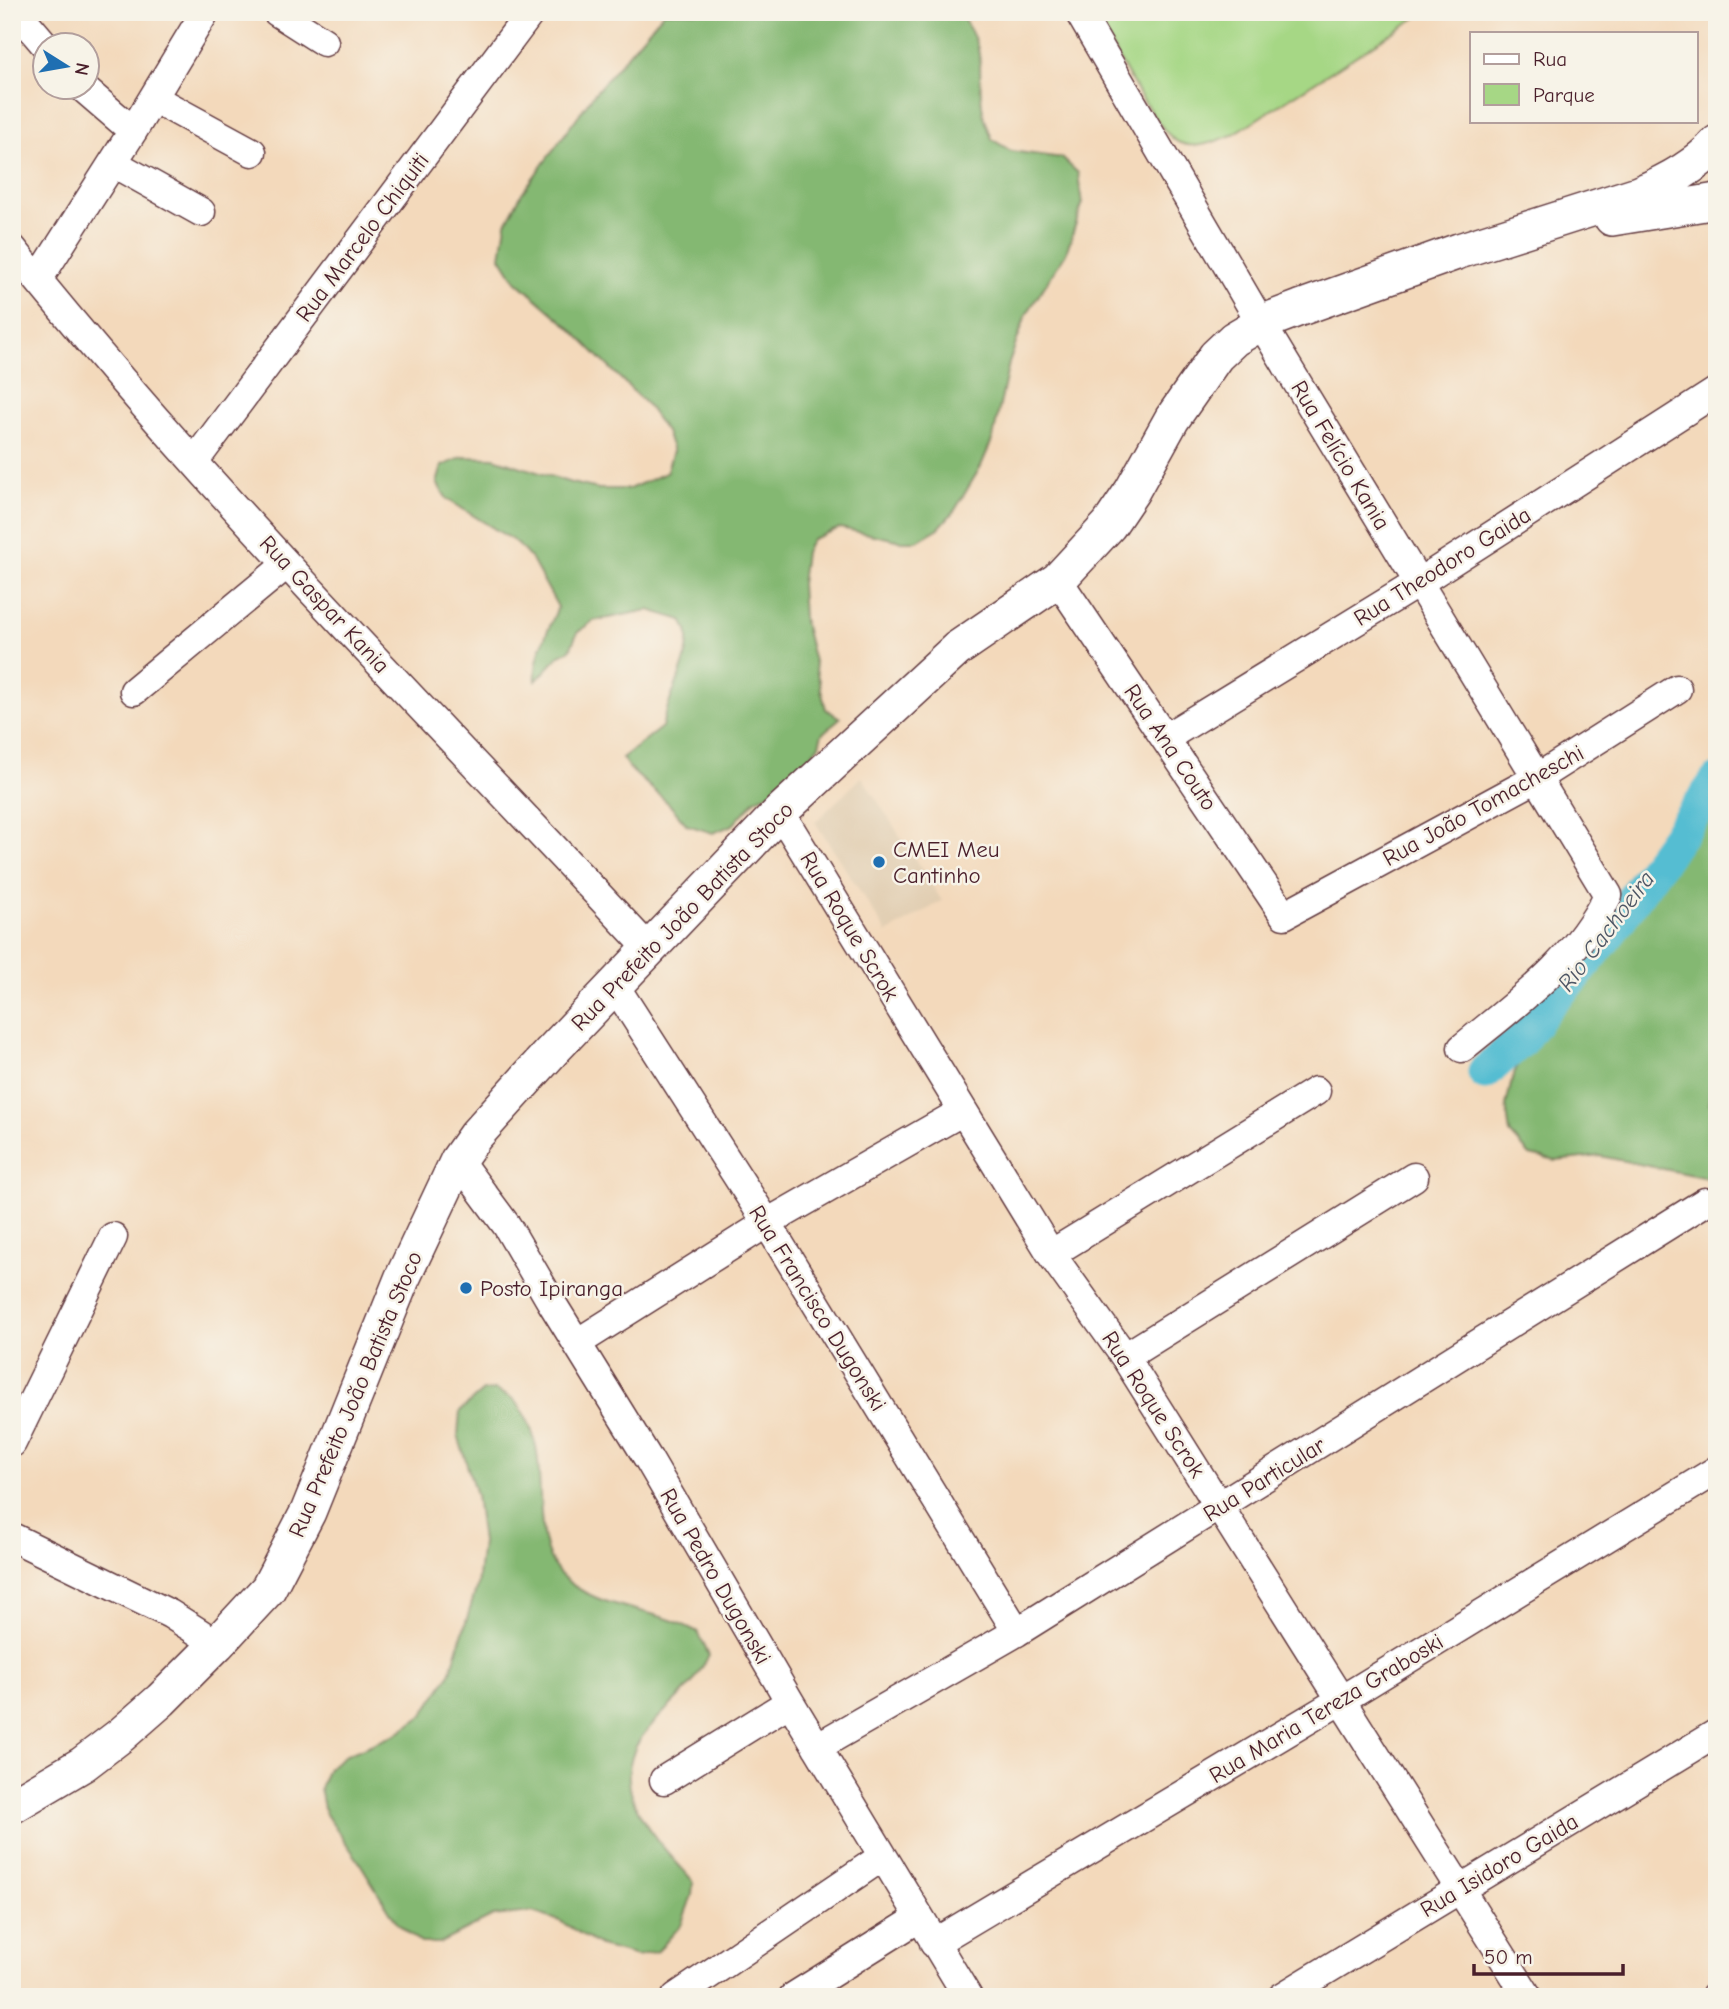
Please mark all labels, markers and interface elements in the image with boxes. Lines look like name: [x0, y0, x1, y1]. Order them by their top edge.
north arrow: [32, 32, 102, 102]
legend: [1470, 32, 1698, 122]
text: Rua: [1533, 47, 1567, 71]
text: N: [70, 61, 94, 77]
text: Parque: [1533, 83, 1595, 107]
street label: Rua Marcelo Chiquiti: [290, 148, 435, 327]
street label: Rua Felício Kania: [1285, 376, 1396, 535]
street label: Rua Theodoro Gaida: [1349, 501, 1536, 632]
street label: Rua Gaspar Kania: [254, 530, 395, 679]
street label: Rua Ana Couto: [1118, 679, 1223, 816]
street label: Rua João Tomacheschi: [1378, 739, 1588, 872]
street label: Rua Prefeito João Batista Stoco: [566, 796, 799, 1037]
place label: CMEI Meu Cantinho: [893, 836, 1000, 889]
street label: Rua Roque Scrok: [794, 847, 905, 1006]
marker: CMEI Meu Cantinho: [871, 854, 887, 870]
water label: Rio Cachoeira: [1552, 865, 1660, 997]
street label: Rua Francisco Dugonski: [743, 1200, 892, 1416]
street label: Rua Prefeito João Batista Stoco: [283, 1247, 428, 1541]
place label: Posto Ipiranga: [480, 1275, 623, 1302]
marker: Posto Ipiranga: [458, 1280, 474, 1296]
street label: Rua Roque Scrok: [1096, 1326, 1211, 1483]
street label: Rua Particular: [1198, 1431, 1331, 1528]
street label: Rua Pedro Dugonski: [654, 1484, 777, 1669]
street label: Rua Maria Tereza Graboski: [1204, 1628, 1448, 1789]
street label: Rua Isidoro Gaida: [1415, 1808, 1583, 1923]
scale bar: [1474, 1932, 1622, 1976]
text: 50 m: [1484, 1945, 1533, 1969]

